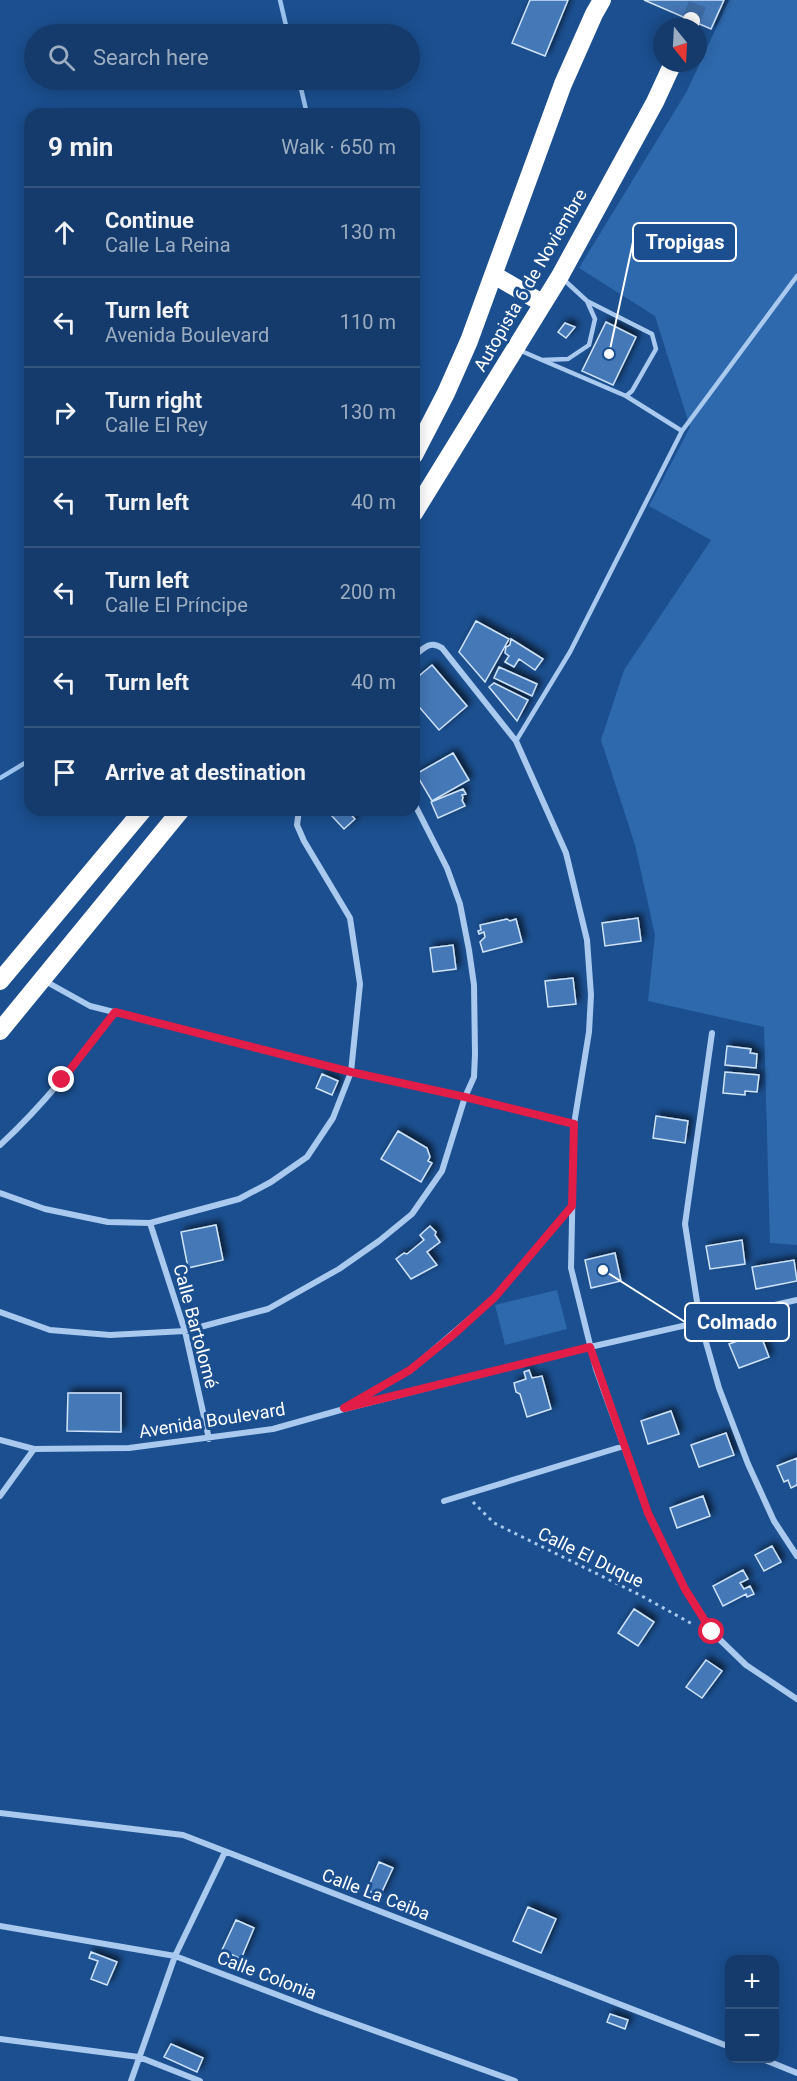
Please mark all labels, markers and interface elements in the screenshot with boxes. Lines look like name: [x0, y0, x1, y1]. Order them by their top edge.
north arrow: [653, 18, 707, 72]
search box: [24, 24, 420, 90]
icon: search: [45, 41, 78, 74]
text: Search here: [93, 45, 209, 70]
text: 9 min: [48, 132, 113, 162]
text: Walk · 650 m: [281, 135, 396, 159]
street label: Autopista 6 de Noviembre: [469, 185, 591, 375]
text: Continue: [105, 208, 194, 233]
icon: ahead: [48, 216, 81, 249]
text: 130 m: [340, 220, 396, 244]
callout: Tropigas: [633, 223, 736, 261]
text: Tropigas: [646, 230, 724, 254]
text: Calle La Reina: [105, 233, 231, 257]
text: Turn left: [105, 298, 189, 323]
icon: left: [48, 306, 81, 339]
text: 110 m: [340, 310, 396, 334]
text: Avenida Boulevard: [105, 323, 269, 347]
text: Turn right: [105, 388, 202, 413]
icon: right: [48, 396, 81, 429]
text: 130 m: [340, 400, 396, 424]
text: Calle El Rey: [105, 413, 208, 437]
icon: left: [48, 486, 81, 519]
text: Turn left: [105, 490, 189, 515]
text: 40 m: [351, 490, 396, 514]
text: Turn left: [105, 568, 189, 593]
icon: left: [48, 576, 81, 609]
text: 200 m: [340, 580, 396, 604]
text: Calle El Príncipe: [105, 593, 248, 617]
icon: left: [48, 666, 81, 699]
text: Turn left: [105, 670, 189, 695]
text: 40 m: [351, 670, 396, 694]
icon: arrive: [48, 756, 81, 789]
text: Arrive at destination: [105, 760, 306, 785]
route end: [48, 1066, 74, 1092]
street label: Calle Bartolomé: [169, 1262, 223, 1390]
callout: Colmado: [685, 1303, 789, 1341]
text: Colmado: [697, 1310, 777, 1334]
street label: Avenida Boulevard: [137, 1398, 287, 1442]
street label: Calle El Duque: [535, 1522, 647, 1592]
route start: [698, 1618, 724, 1644]
street label: Calle La Ceiba: [319, 1864, 433, 1924]
street label: Calle Colonia: [214, 1946, 320, 2004]
map controls: [725, 1955, 779, 2063]
button: +: [725, 1955, 779, 2009]
button: −: [725, 2009, 779, 2063]

